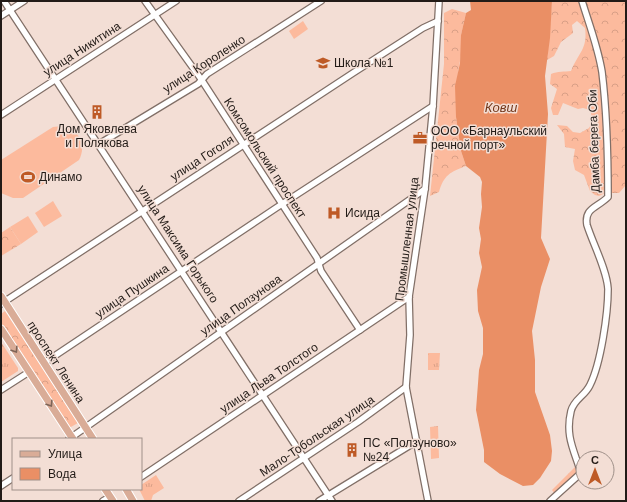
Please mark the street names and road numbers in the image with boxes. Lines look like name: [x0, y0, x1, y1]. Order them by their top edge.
street label: улица Никитина: [41, 19, 123, 79]
street label: улица Короленко: [160, 32, 248, 96]
street label: Дамба берега Оби: [585, 89, 603, 193]
street label: Комсомольский проспект: [221, 95, 309, 221]
street label: улица Гоголя: [168, 132, 236, 184]
street label: Промышленная улица: [392, 176, 422, 302]
street label: улица Максима Горького: [135, 182, 222, 306]
street label: улица Пушкина: [93, 261, 172, 321]
street label: улица Ползунова: [198, 272, 285, 338]
street label: проспект Ленина: [24, 319, 88, 406]
street label: улица Льва Толстого: [217, 340, 321, 416]
street label: Мало-Тобольская улица: [257, 392, 377, 480]

